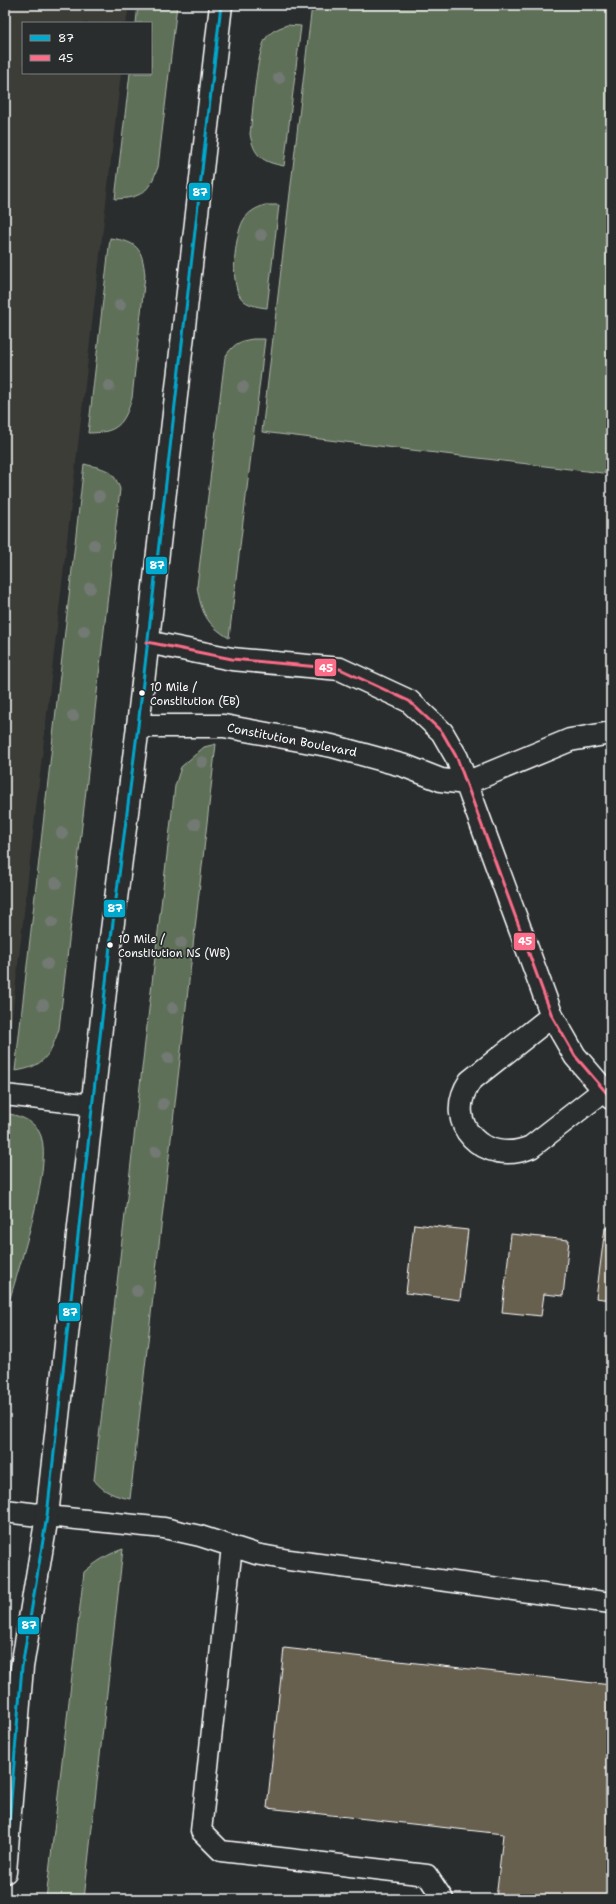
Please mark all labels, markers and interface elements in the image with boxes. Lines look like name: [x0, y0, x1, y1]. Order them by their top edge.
legend: [22, 22, 152, 74]
text: 87: [58, 30, 74, 46]
text: 45: [58, 50, 73, 66]
line badge: 87: [188, 182, 211, 201]
text: 87: [192, 185, 208, 200]
line badge: 87: [145, 556, 168, 575]
text: 87: [149, 558, 165, 573]
line badge: 45: [314, 658, 337, 677]
text: 45: [319, 661, 333, 676]
place label: 10 Mile / Constitution (EB): [150, 680, 240, 709]
marker: 10 Mile / Constitution (EB): [137, 688, 147, 698]
street label: Constitution Boulevard: [226, 720, 359, 761]
line badge: 87: [103, 899, 126, 918]
text: 87: [107, 901, 123, 916]
place label: 10 Mile / Constitution NS (WB): [118, 932, 230, 961]
line badge: 45: [513, 932, 536, 951]
text: 45: [518, 934, 532, 949]
marker: 10 Mile / Constitution NS (WB): [105, 940, 115, 950]
line badge: 87: [58, 1302, 81, 1322]
text: 87: [62, 1305, 78, 1320]
line badge: 87: [17, 1616, 40, 1635]
text: 87: [21, 1618, 37, 1633]

